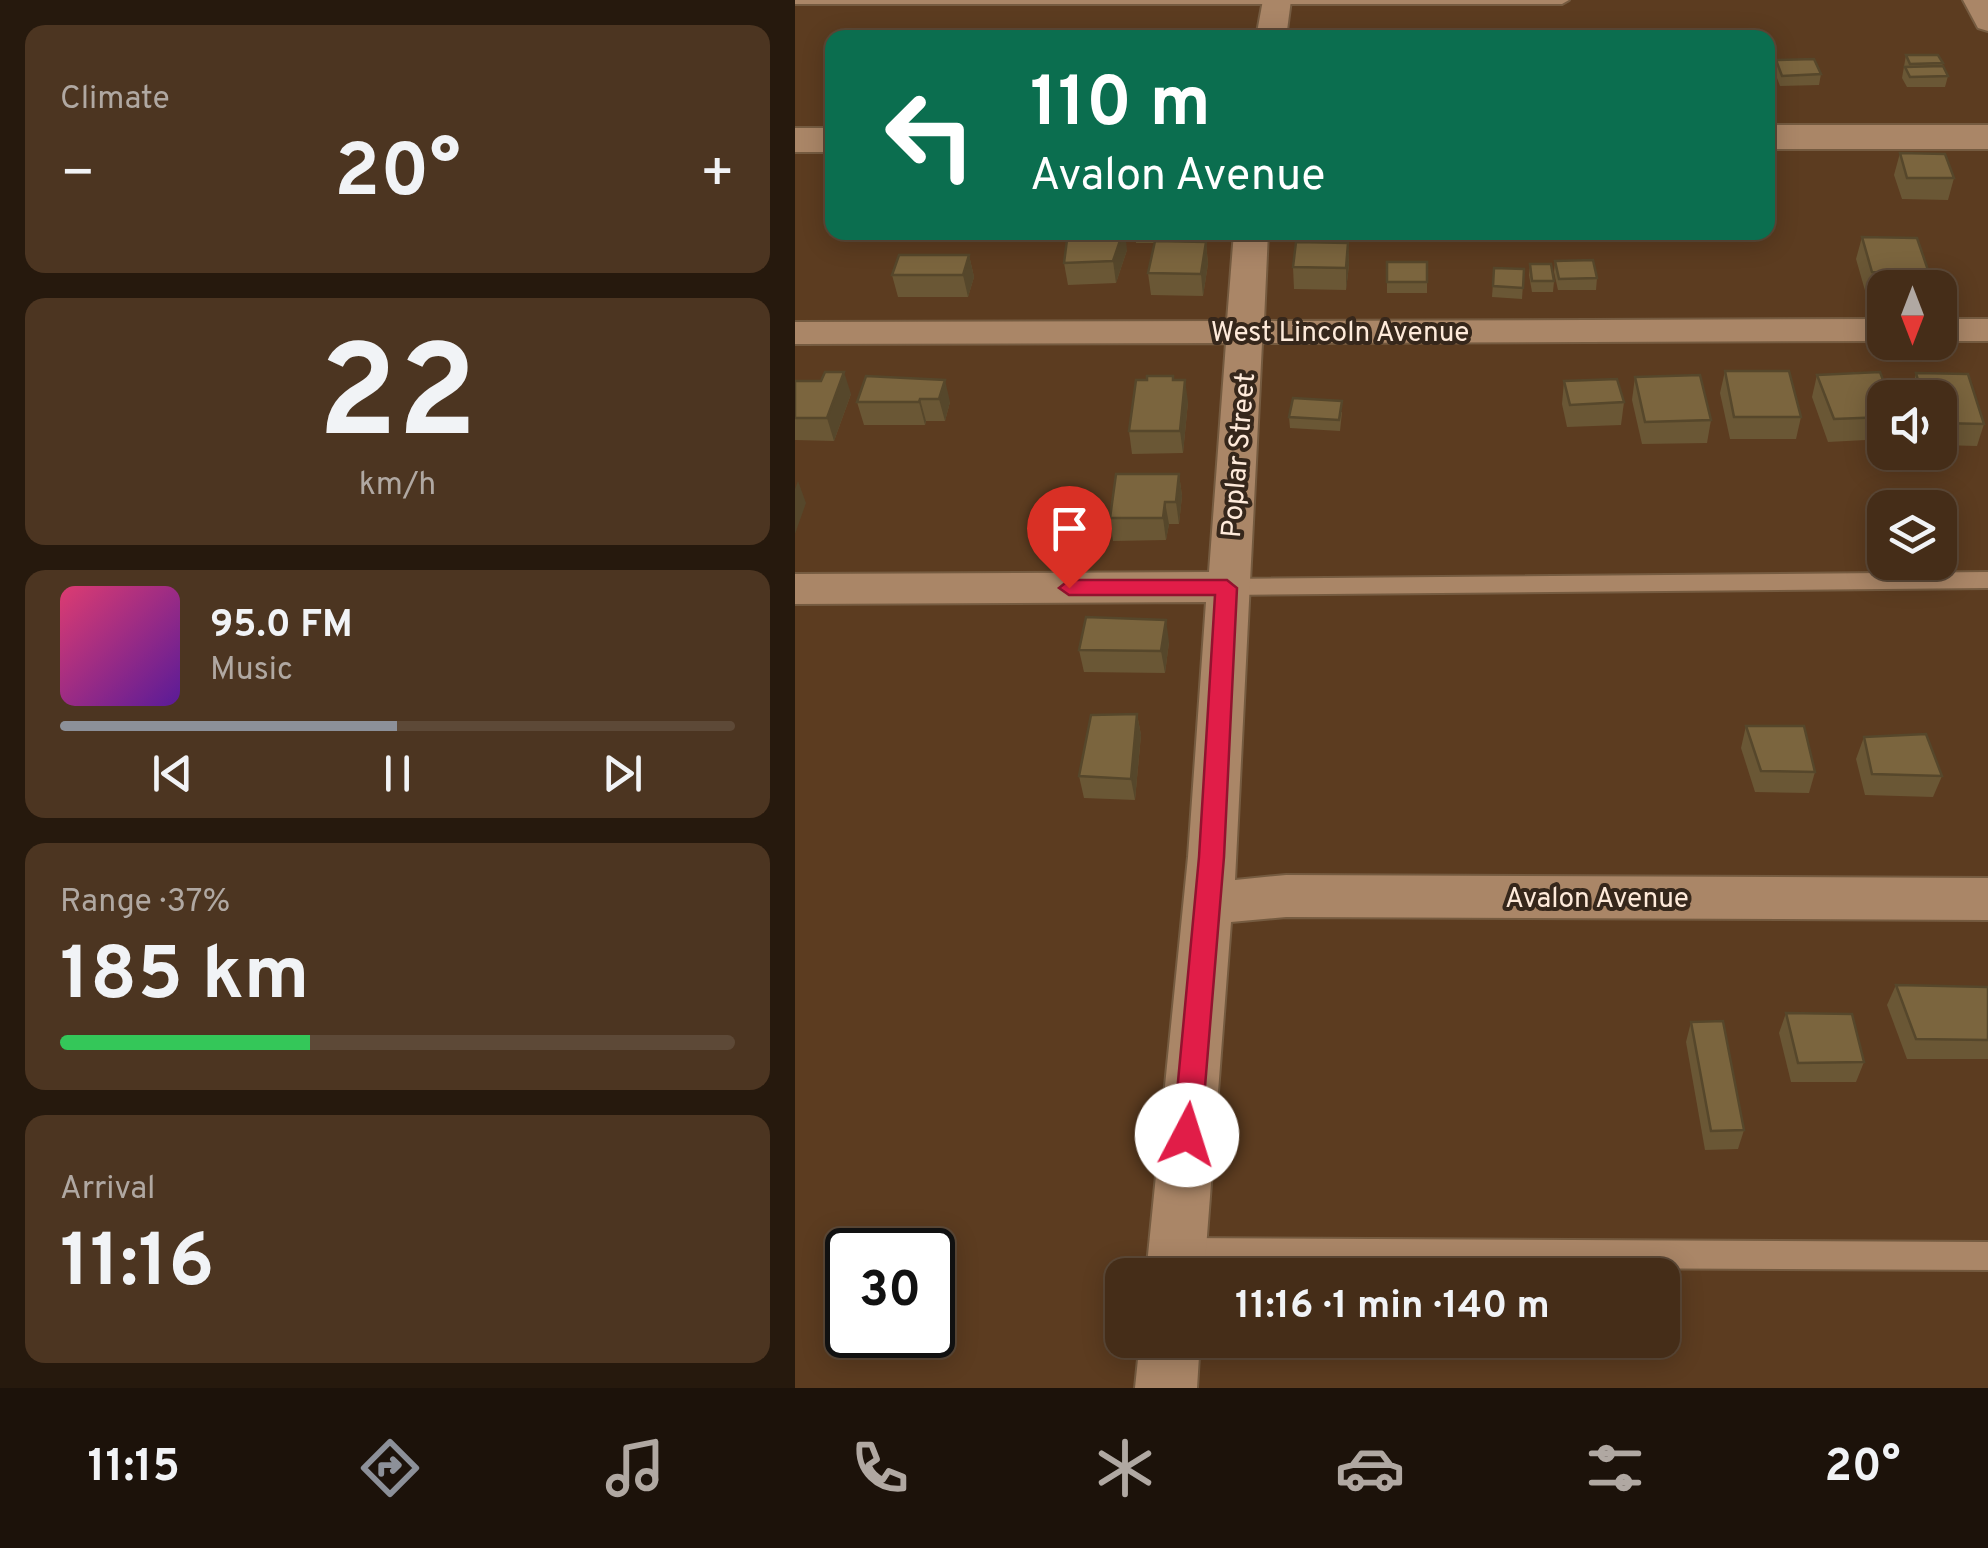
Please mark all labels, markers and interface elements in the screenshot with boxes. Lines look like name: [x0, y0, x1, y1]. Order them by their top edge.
text: 110 m: [1030, 62, 1211, 151]
icon: left: [865, 70, 995, 200]
text: Climate: [60, 80, 170, 120]
text: 20°: [334, 128, 461, 223]
text: −: [60, 141, 95, 211]
text: +: [700, 141, 735, 211]
text: Avalon Avenue: [1030, 149, 1325, 206]
north arrow: [1867, 270, 1957, 360]
map controls: [1867, 270, 1957, 580]
street label: West Lincoln Avenue: [1211, 316, 1469, 352]
text: 22: [318, 318, 477, 483]
street label: Poplar Street: [1215, 371, 1265, 540]
button: sound: [1867, 380, 1957, 470]
text: km/h: [359, 466, 436, 506]
pin: [1027, 486, 1112, 589]
button: layers: [1867, 490, 1957, 580]
icon: arrive: [1042, 501, 1097, 556]
text: 95.0 FM: [210, 602, 353, 651]
text: Music: [210, 651, 293, 691]
icon: previous: [145, 746, 200, 801]
icon: pause: [370, 746, 425, 801]
icon: next: [595, 746, 650, 801]
street label: Avalon Avenue: [1505, 882, 1689, 918]
text: Range · 37%: [60, 883, 230, 923]
text: 185 km: [60, 931, 310, 1026]
position arrow: [1135, 1083, 1239, 1187]
text: Arrival: [60, 1170, 155, 1210]
text: 11:16: [60, 1218, 214, 1313]
speed limit sign: 30: [825, 1228, 955, 1358]
text: 11:16 · 1 min · 140 m: [1235, 1283, 1550, 1332]
icon: directions: [355, 1433, 425, 1503]
icon: music: [600, 1433, 670, 1503]
icon: phone: [845, 1433, 915, 1503]
icon: climate: [1090, 1433, 1160, 1503]
icon: car: [1335, 1433, 1405, 1503]
icon: filters: [1580, 1433, 1650, 1503]
text: 11:15: [87, 1440, 180, 1497]
text: 20°: [1825, 1440, 1900, 1497]

